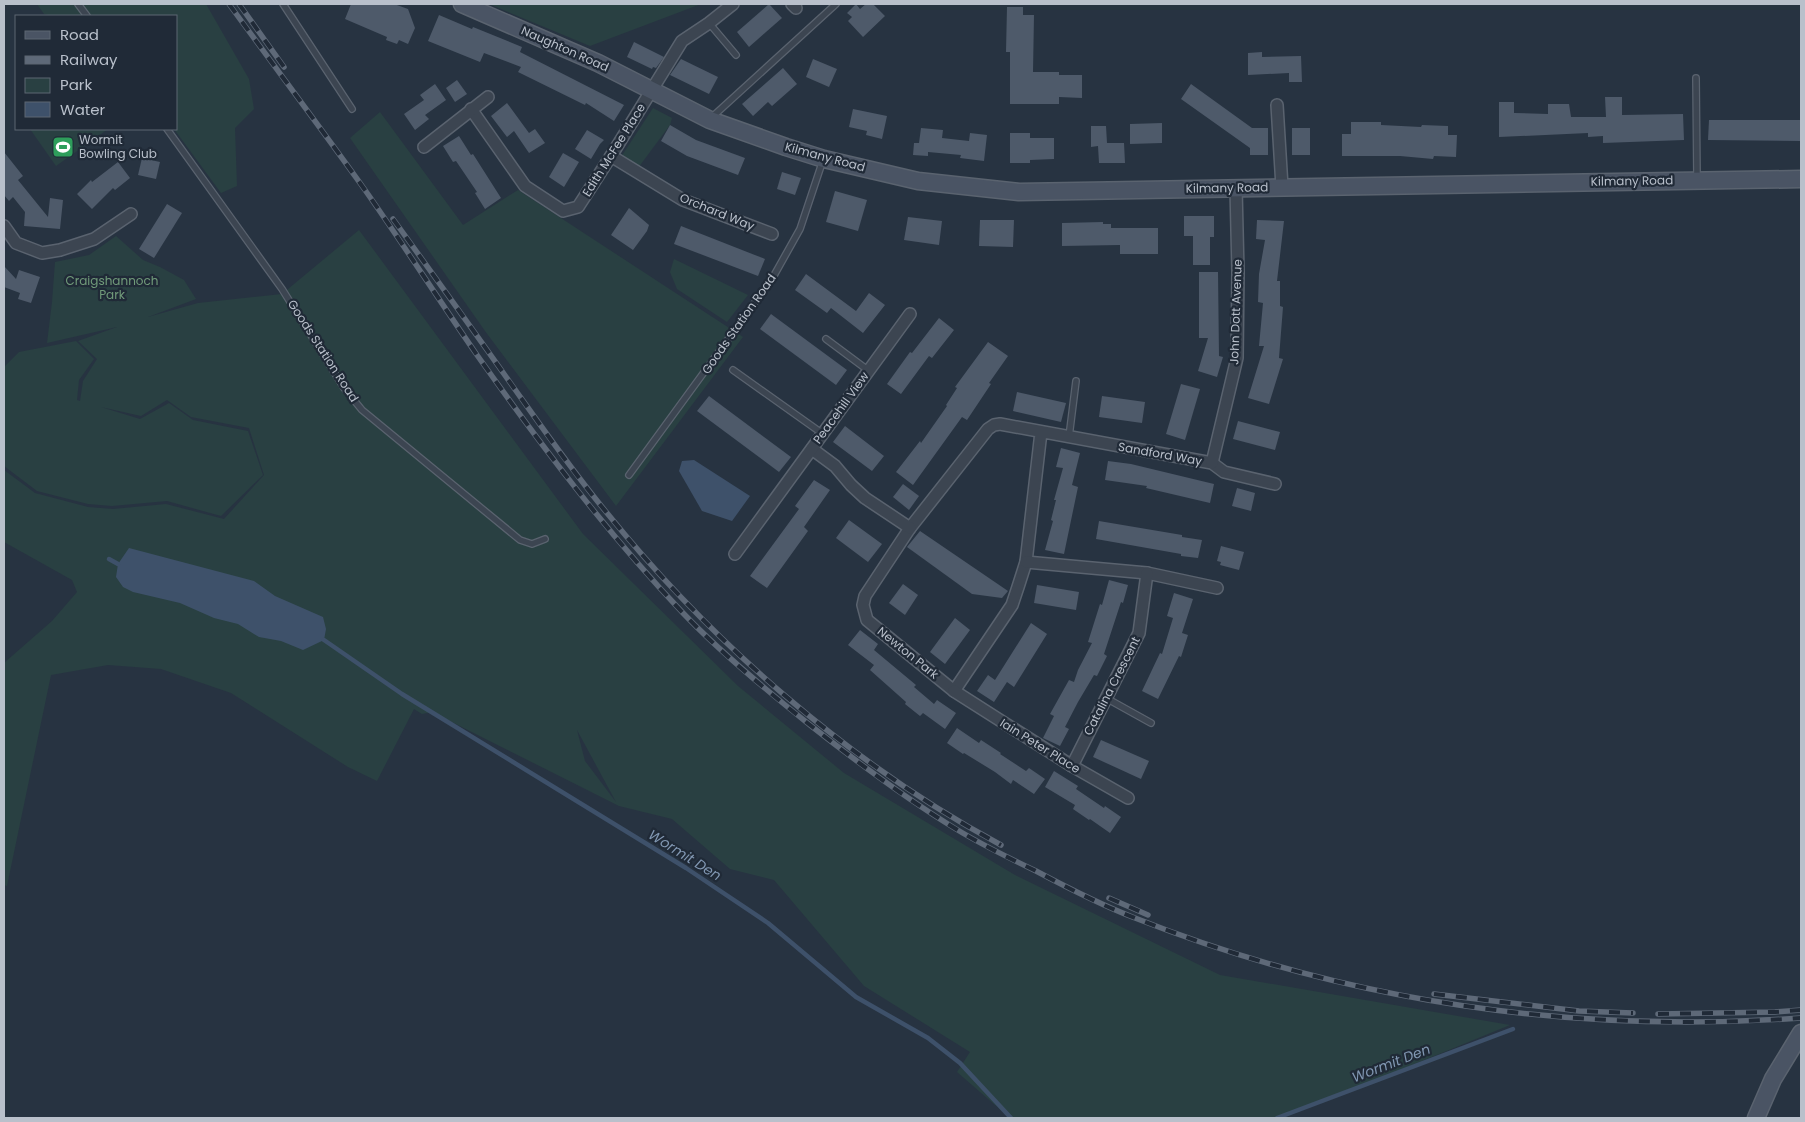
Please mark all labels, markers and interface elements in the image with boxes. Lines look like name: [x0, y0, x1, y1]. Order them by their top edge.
legend: [15, 15, 178, 130]
street label: Naughton Road: [519, 22, 612, 75]
text: Road: [60, 24, 99, 45]
text: Railway: [60, 49, 118, 70]
text: Park: [60, 74, 92, 95]
text: Water: [60, 99, 106, 120]
street label: Edith McFee Place: [578, 100, 649, 200]
place label: Wormit Bowling Club: [79, 131, 157, 162]
sports icon: Wormit Bowling Club: [51, 135, 75, 159]
street label: Kilmany Road: [783, 138, 867, 175]
street label: Kilmany Road: [1591, 171, 1673, 190]
street label: Kilmany Road: [1186, 178, 1268, 197]
street label: Orchard Way: [677, 189, 757, 234]
street label: John Dott Avenue: [1225, 259, 1246, 365]
street label: Goods Station Road: [698, 270, 780, 377]
park label: Craigshannoch Park: [66, 272, 158, 303]
street label: Goods Station Road: [284, 296, 363, 405]
street label: Peacehill View: [809, 368, 873, 447]
street label: Sandford Way: [1117, 438, 1204, 469]
street label: Newton Park: [874, 623, 943, 683]
street label: Catalina Crescent: [1079, 633, 1144, 738]
street label: Iain Peter Place: [997, 714, 1084, 777]
water label: Wormit Den: [645, 825, 725, 885]
water label: Wormit Den: [1349, 1039, 1433, 1087]

